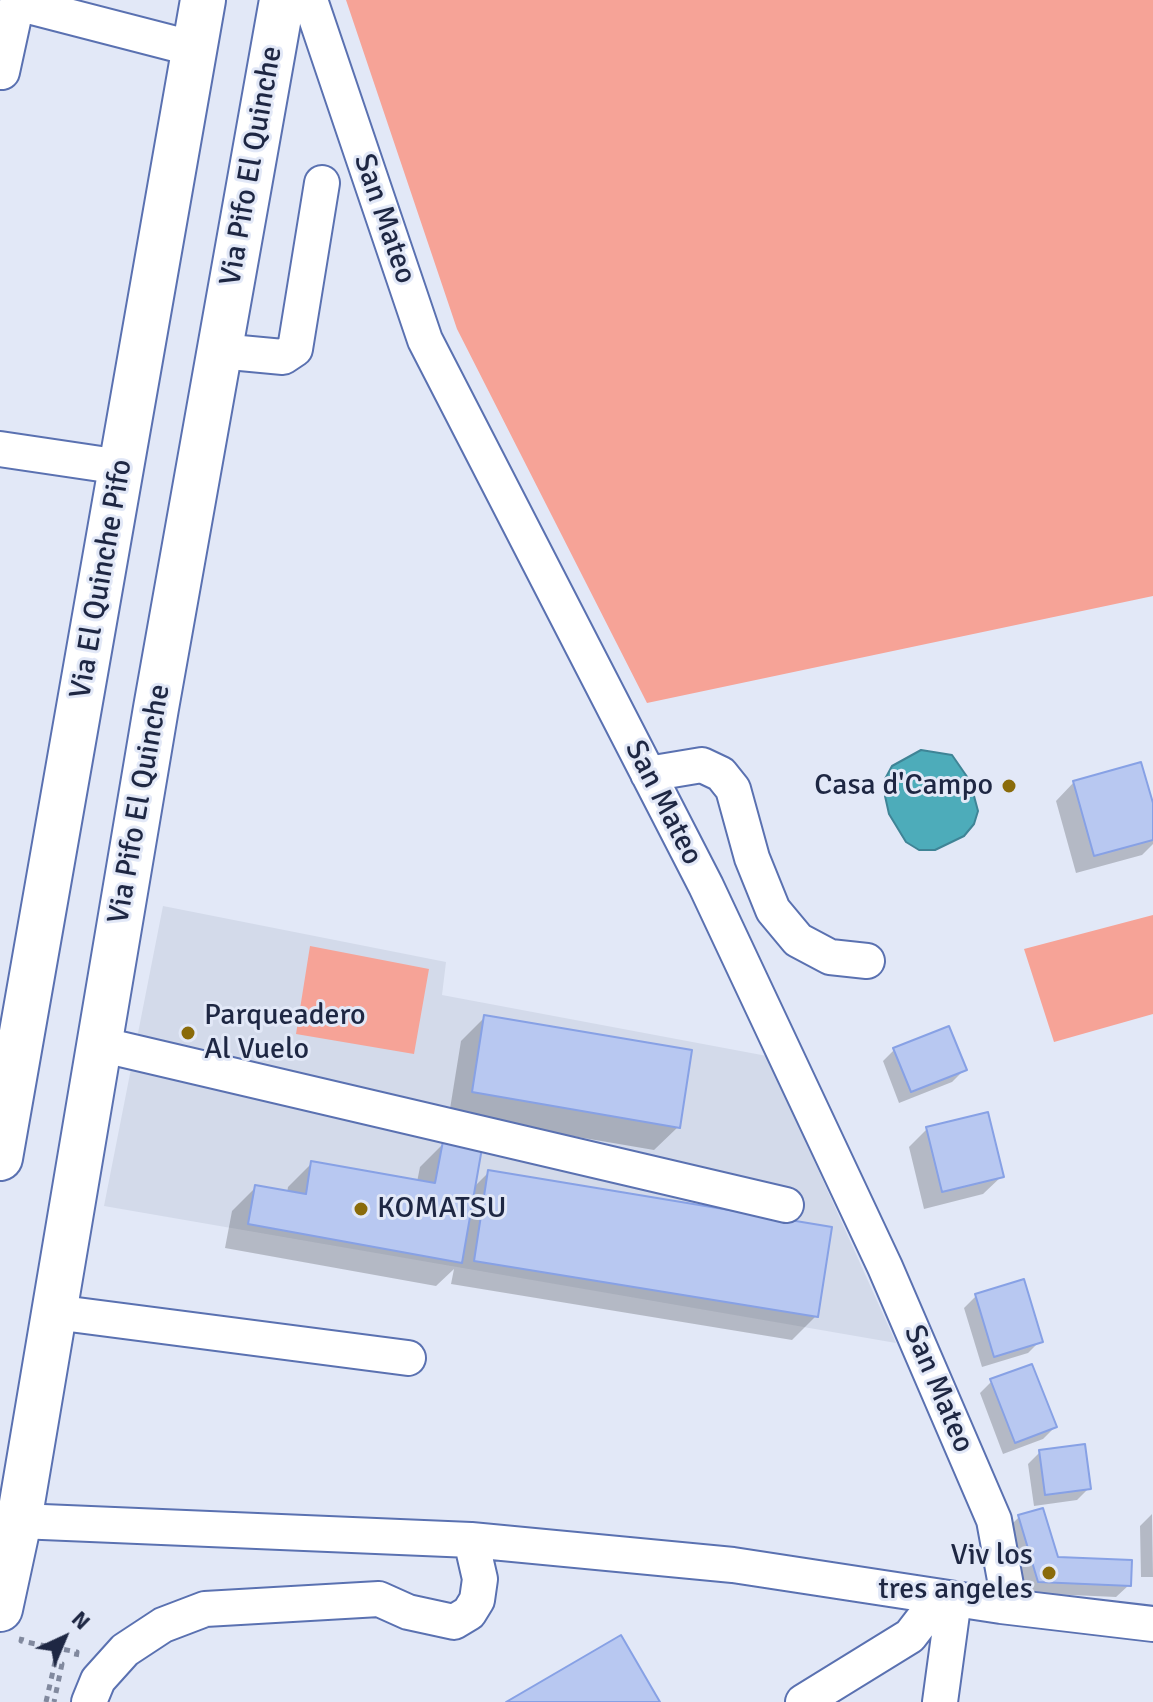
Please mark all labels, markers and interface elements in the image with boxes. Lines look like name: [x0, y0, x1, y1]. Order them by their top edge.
street label: Via Pifo El Quinche: [213, 44, 291, 288]
street label: San Mateo: [345, 149, 423, 289]
street label: Via El Quinche Pifo: [63, 457, 141, 701]
street label: Via Pifo El Quinche: [101, 682, 179, 926]
street label: San Mateo: [616, 735, 710, 871]
place label: Casa d'Campo: [814, 768, 993, 804]
marker: Casa d'Campo: [1000, 777, 1018, 795]
place label: Parqueadero Al Vuelo: [204, 998, 366, 1068]
marker: Parqueadero Al Vuelo: [179, 1024, 197, 1042]
place label: KOMATSU: [377, 1191, 507, 1227]
marker: KOMATSU: [352, 1200, 370, 1218]
street label: San Mateo: [895, 1320, 981, 1458]
place label: Viv los tres angeles: [878, 1538, 1033, 1608]
marker: Viv los tres angeles: [1040, 1564, 1058, 1582]
north arrow: [24, 1598, 104, 1678]
text: N: [66, 1605, 96, 1635]

